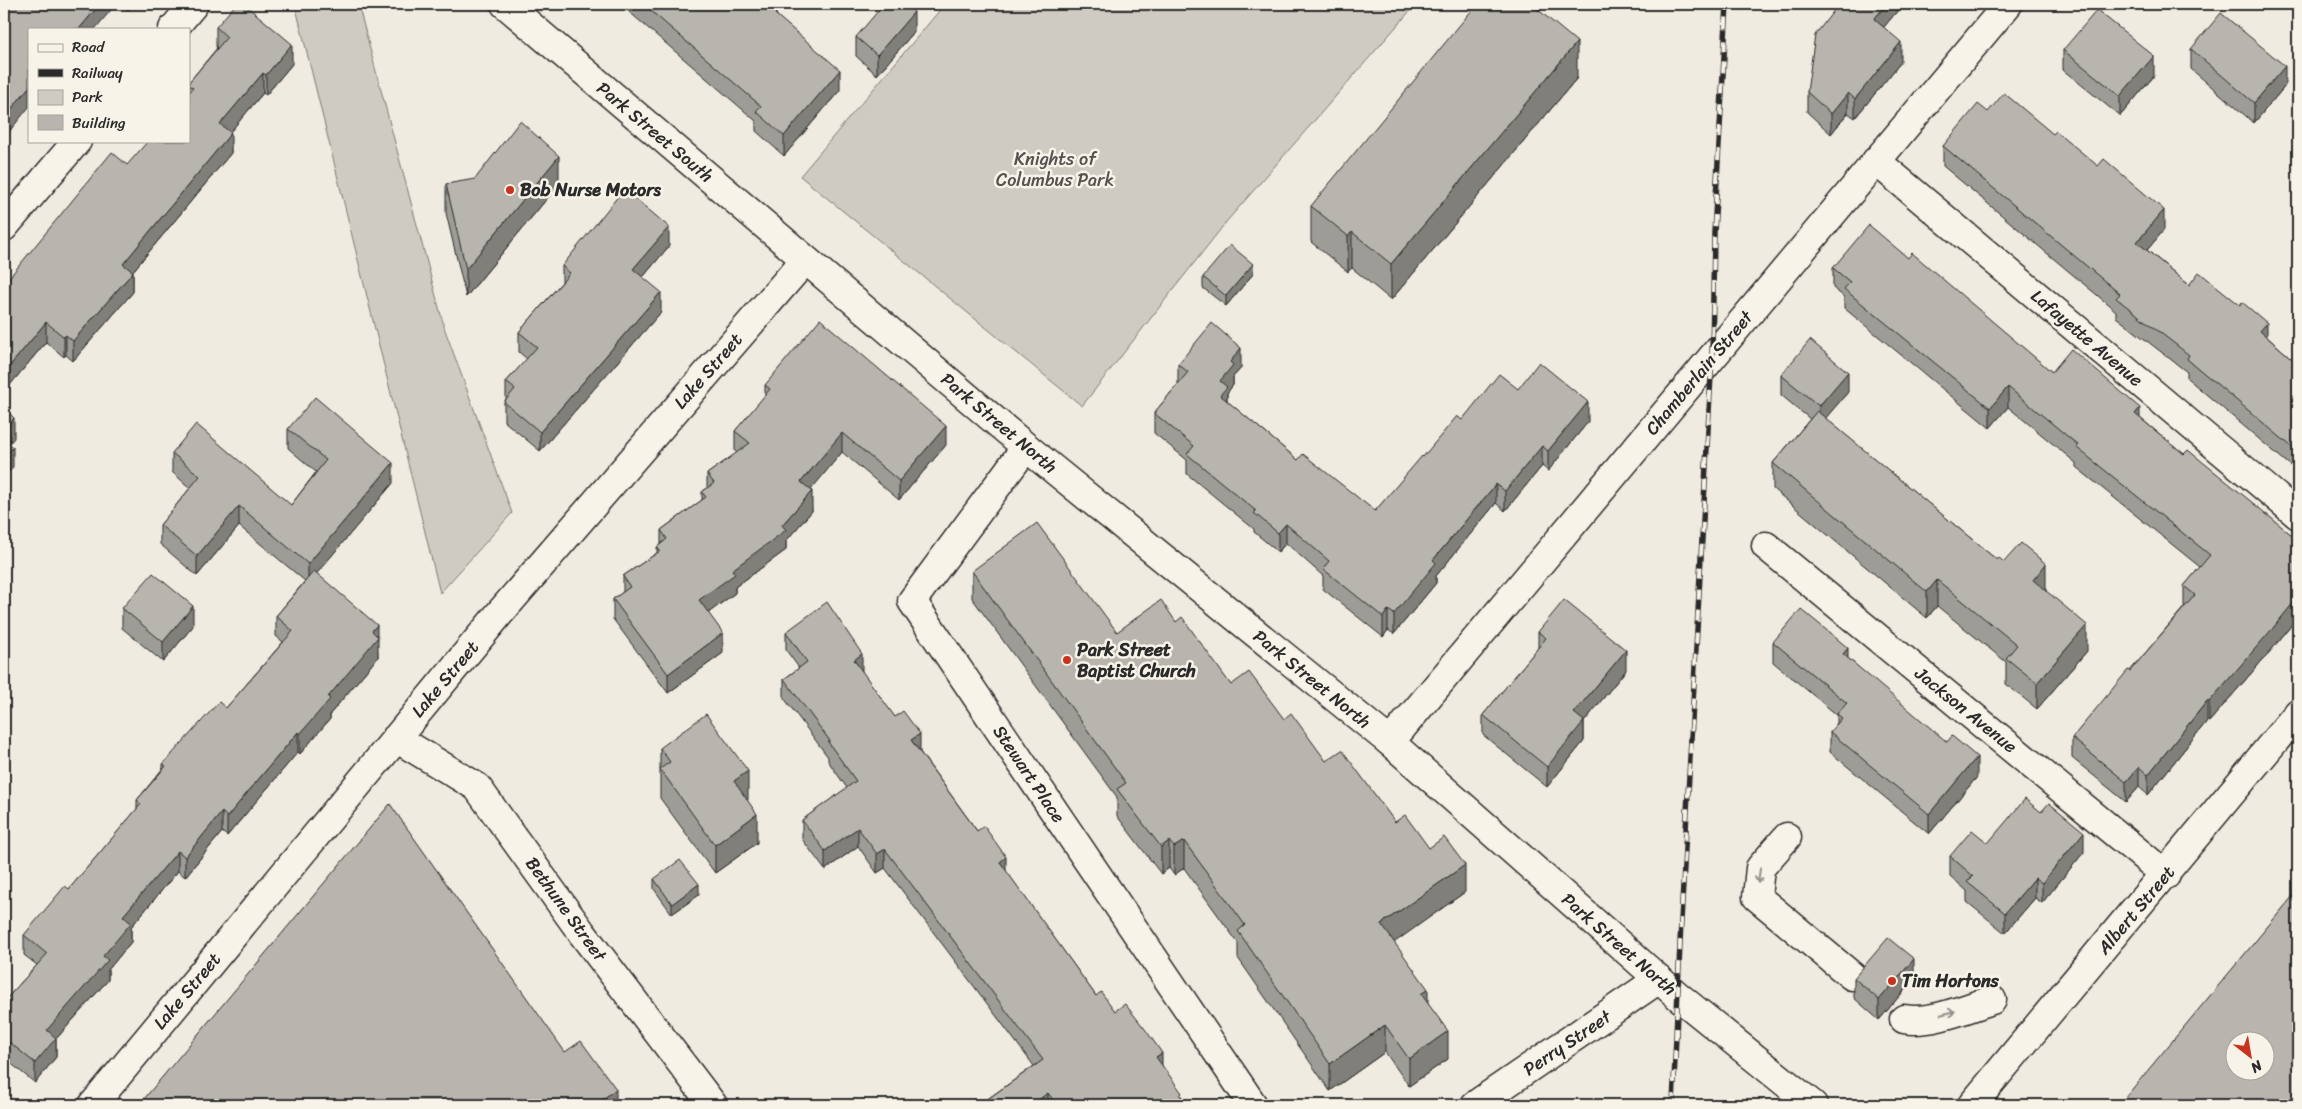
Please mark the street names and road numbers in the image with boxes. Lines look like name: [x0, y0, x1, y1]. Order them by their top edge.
street label: Park Street South: [589, 73, 721, 191]
street label: Lafayette Avenue: [2023, 281, 2151, 395]
street label: Chamberlain Street: [1637, 303, 1762, 443]
street label: Lake Street: [665, 325, 751, 417]
street label: Park Street North: [933, 364, 1065, 482]
street label: Park Street North: [1246, 621, 1378, 737]
street label: Lake Street: [403, 633, 487, 725]
street label: Jackson Avenue: [1907, 658, 2024, 762]
street label: Stewart Place: [984, 718, 1074, 830]
street label: Bethune Street: [517, 850, 616, 969]
street label: Albert Street: [2088, 858, 2183, 963]
street label: Park Street North: [1554, 884, 1684, 1004]
street label: Lake Street: [145, 945, 229, 1037]
street label: Perry Street: [1516, 1001, 1618, 1085]

